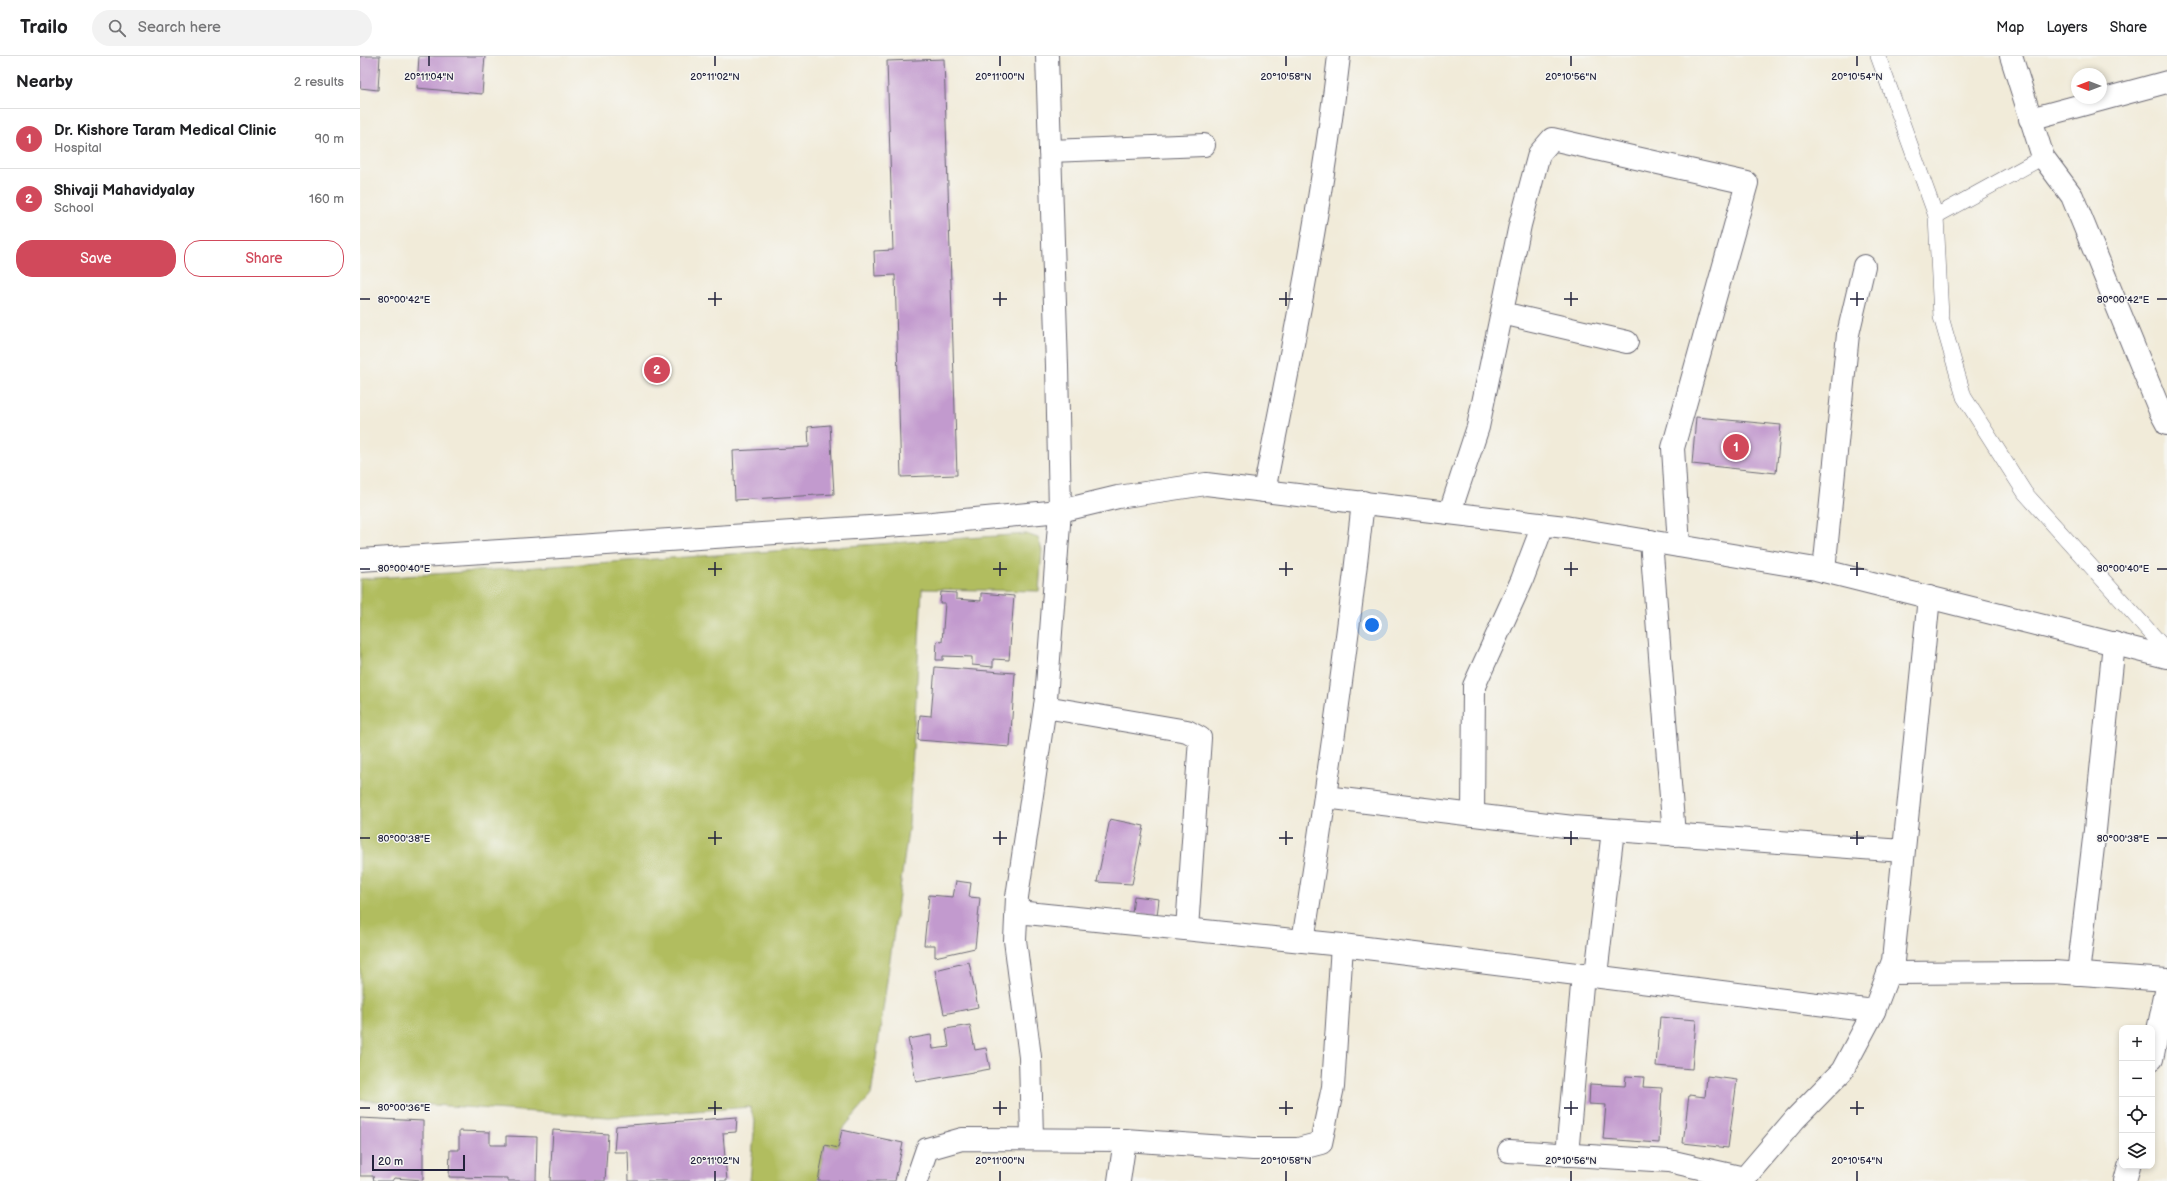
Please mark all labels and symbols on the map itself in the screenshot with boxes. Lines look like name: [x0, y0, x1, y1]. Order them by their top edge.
north arrow: [2071, 68, 2107, 104]
text: 20°11'04"N: [404, 71, 454, 83]
text: 20°11'02"N: [690, 71, 740, 83]
text: 20°11'00"N: [975, 71, 1025, 83]
text: 20°10'58"N: [1260, 71, 1312, 83]
text: 20°10'56"N: [1545, 71, 1597, 83]
text: 20°10'54"N: [1831, 71, 1883, 83]
text: 80°00'42"E: [378, 294, 431, 306]
text: 80°00'42"E: [2097, 294, 2150, 306]
pin: 2: [644, 355, 670, 385]
pin: 1: [1723, 432, 1749, 462]
text: 80°00'40"E: [378, 563, 431, 575]
text: 80°00'40"E: [2097, 563, 2150, 575]
your location: [1362, 615, 1382, 635]
text: 80°00'38"E: [378, 833, 431, 845]
text: 80°00'38"E: [2097, 833, 2150, 845]
text: 80°00'36"E: [378, 1102, 431, 1114]
scale bar: [372, 1153, 465, 1172]
text: 20°11'02"N: [690, 1155, 740, 1167]
text: 20°11'00"N: [975, 1155, 1025, 1167]
text: 20°10'58"N: [1260, 1155, 1312, 1167]
text: 20°10'56"N: [1545, 1155, 1597, 1167]
text: 20°10'54"N: [1831, 1155, 1883, 1167]

